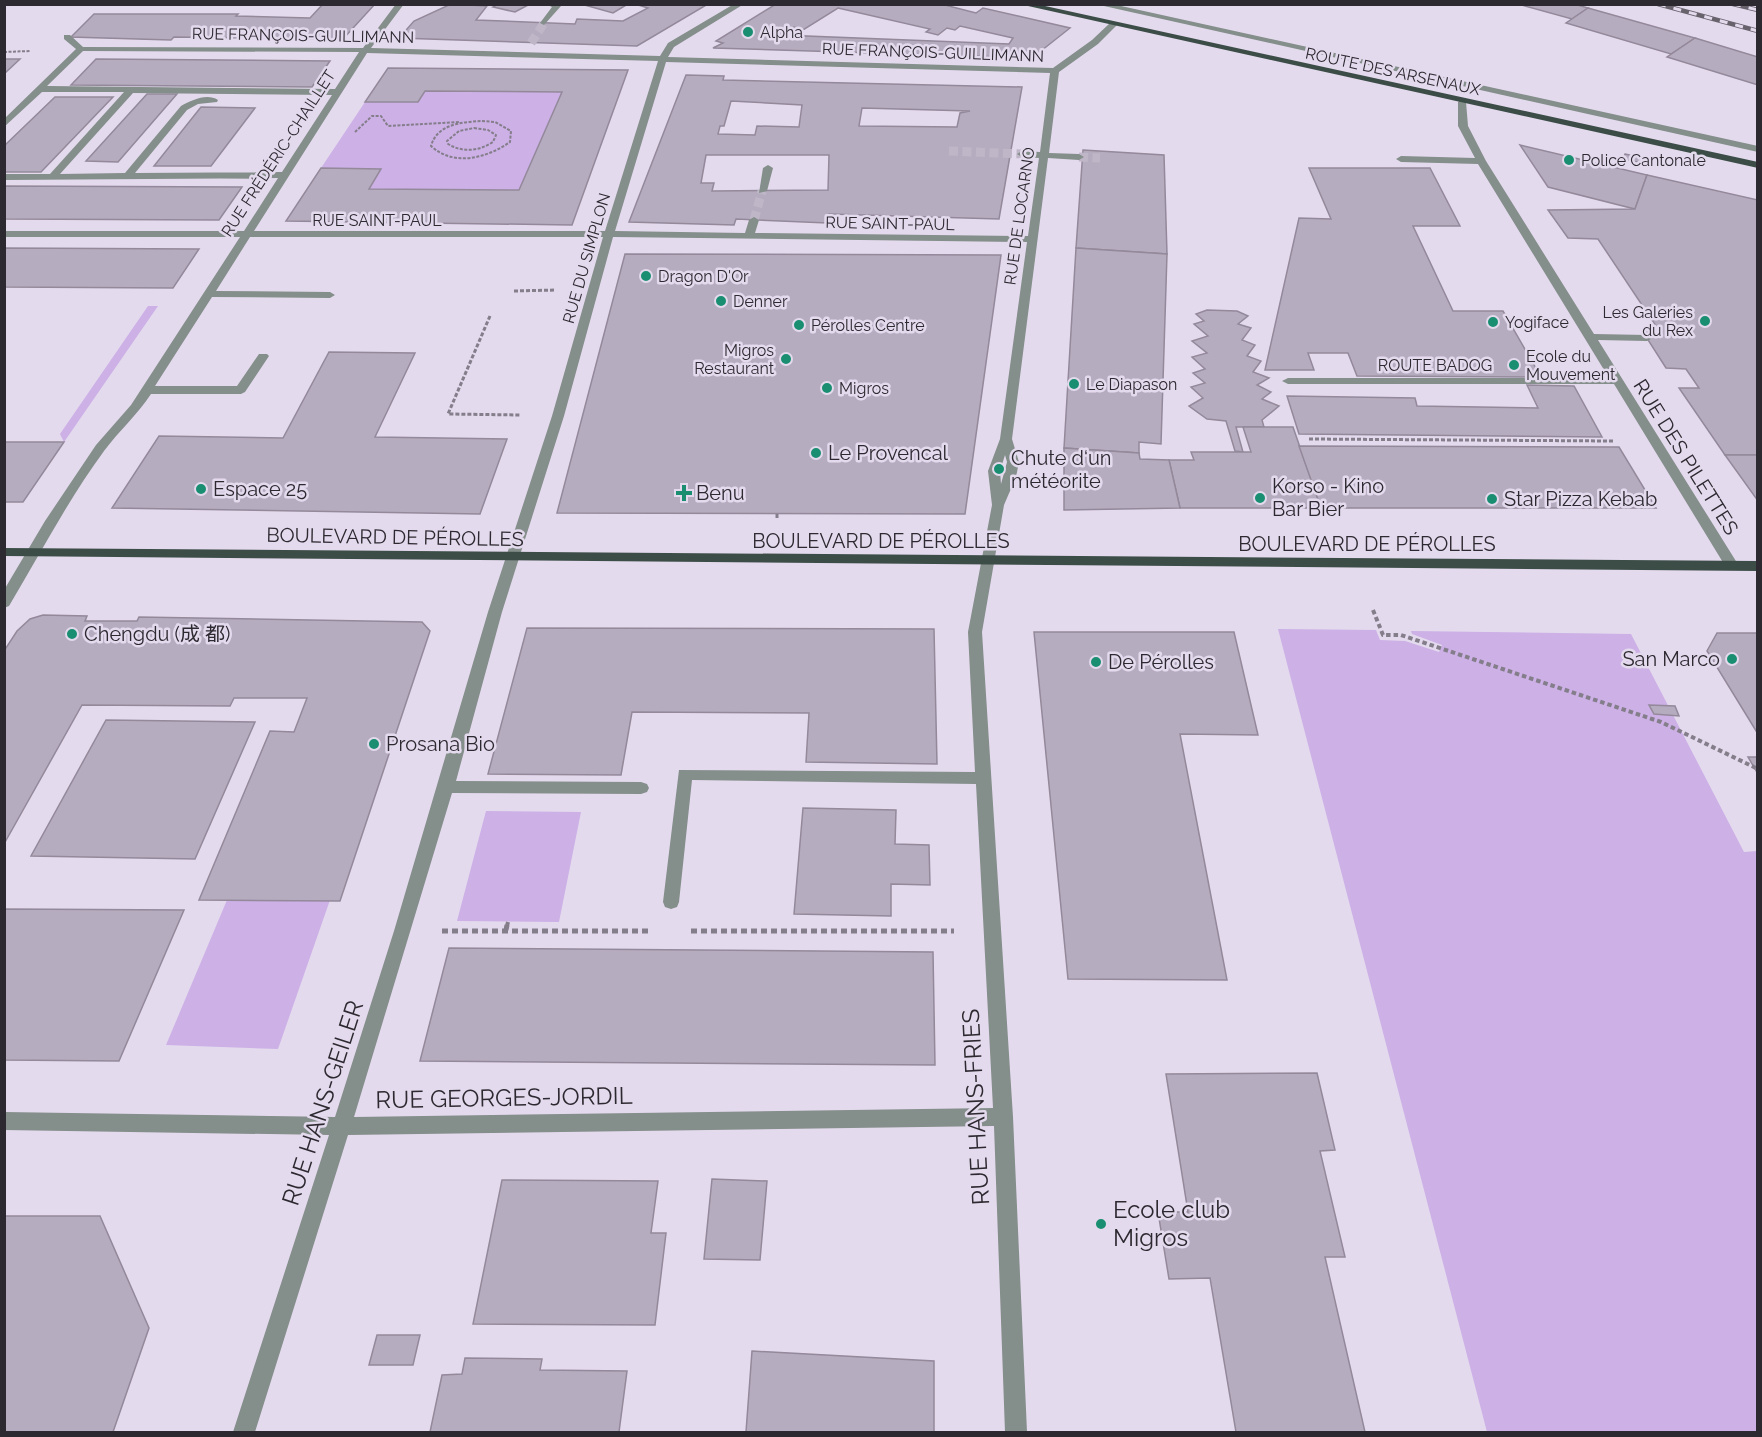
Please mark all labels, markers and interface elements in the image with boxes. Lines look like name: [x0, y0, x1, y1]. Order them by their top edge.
place label: Alpha: [760, 23, 803, 42]
street label: RUE FRANÇOIS-GUILLIMANN: [192, 24, 414, 47]
marker: Alpha: [741, 25, 755, 39]
street label: RUE FRANÇOIS-GUILLIMANN: [822, 39, 1044, 66]
street label: ROUTE DES ARSENAUX: [1304, 44, 1483, 99]
street label: RUE FRÉDÉRIC-CHAILLET: [217, 66, 340, 240]
street label: RUE DE LOCARNO: [1000, 146, 1039, 286]
place label: Police Cantonale: [1581, 151, 1706, 170]
marker: Police Cantonale: [1562, 153, 1576, 167]
street label: RUE DU SIMPLON: [559, 191, 614, 326]
street label: RUE SAINT-PAUL: [312, 211, 442, 230]
street label: RUE SAINT-PAUL: [825, 213, 956, 234]
place label: Dragon D'Or: [658, 267, 749, 286]
marker: Dragon D'Or: [639, 269, 653, 283]
place label: Denner: [733, 292, 788, 311]
marker: Denner: [714, 294, 728, 308]
place label: Les Galeries du Rex: [1603, 303, 1693, 340]
place label: Yogiface: [1505, 313, 1569, 332]
marker: Les Galeries du Rex: [1698, 314, 1712, 328]
marker: Yogiface: [1486, 315, 1500, 329]
place label: Pérolles Centre: [811, 316, 925, 335]
marker: Pérolles Centre: [792, 318, 806, 332]
place label: Migros Restaurant: [694, 341, 775, 378]
place label: Ecole du Mouvement: [1526, 347, 1616, 384]
marker: Migros Restaurant: [779, 352, 793, 366]
street label: ROUTE BADOG: [1378, 356, 1492, 375]
marker: Ecole du Mouvement: [1507, 358, 1521, 372]
place label: Le Diapason: [1086, 375, 1177, 394]
street label: RUE DES PILETTES: [1628, 375, 1744, 539]
marker: Le Diapason: [1067, 377, 1081, 391]
place label: Migros: [839, 379, 889, 398]
marker: Migros: [820, 381, 834, 395]
place label: Le Provencal: [828, 441, 949, 465]
marker: Le Provencal: [809, 446, 823, 460]
place label: Chute d‘un météorite: [1011, 446, 1112, 493]
marker: Chute d‘un météorite: [992, 462, 1006, 476]
place label: Korso - Kino Bar Bier: [1272, 474, 1384, 521]
place label: Espace 25: [213, 477, 307, 501]
place label: Benu: [696, 481, 745, 505]
marker: Espace 25: [194, 482, 208, 496]
marker: Benu: [677, 486, 691, 500]
place label: Star Pizza Kebab: [1504, 487, 1657, 511]
marker: Korso - Kino Bar Bier: [1253, 491, 1267, 505]
marker: Star Pizza Kebab: [1485, 492, 1499, 506]
street label: BOULEVARD DE PÉROLLES: [266, 523, 524, 551]
street label: BOULEVARD DE PÉROLLES: [752, 529, 1010, 553]
street label: BOULEVARD DE PÉROLLES: [1238, 532, 1496, 556]
place label: Chengdu (成 都): [84, 622, 230, 646]
marker: Chengdu (成 都): [65, 627, 79, 641]
place label: San Marco: [1622, 647, 1720, 671]
place label: De Pérolles: [1108, 650, 1214, 674]
marker: San Marco: [1725, 652, 1739, 666]
marker: De Pérolles: [1089, 655, 1103, 669]
place label: Prosana Bio: [386, 732, 495, 756]
marker: Prosana Bio: [367, 737, 381, 751]
street label: RUE HANS-GEILER: [276, 997, 369, 1209]
street label: RUE HANS-FRIES: [956, 1008, 995, 1206]
street label: RUE GEORGES-JORDIL: [375, 1081, 633, 1114]
place label: Ecole club Migros: [1113, 1195, 1230, 1252]
marker: Ecole club Migros: [1094, 1217, 1108, 1231]

